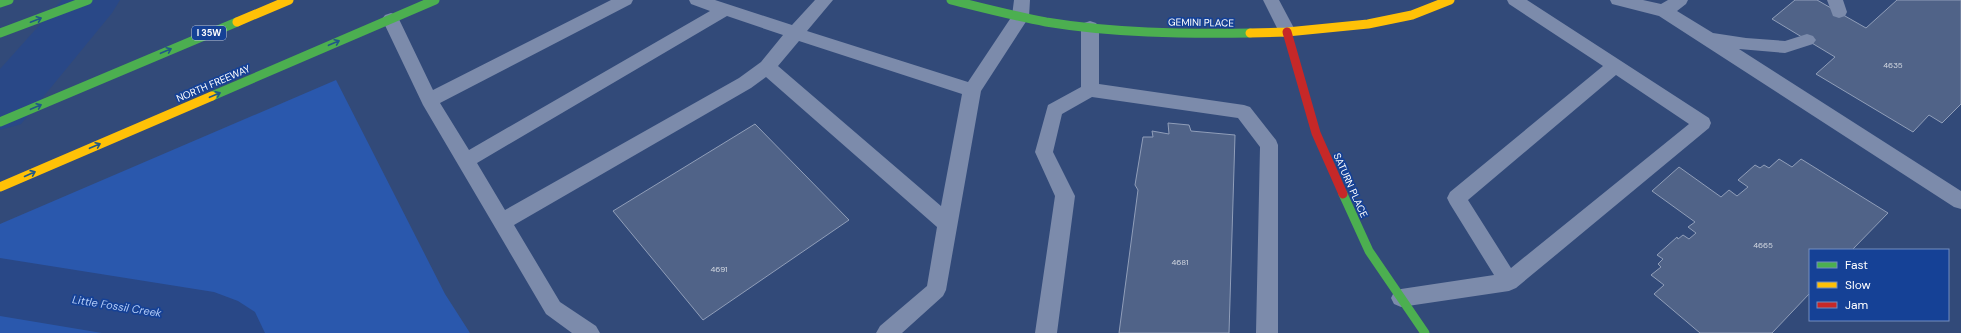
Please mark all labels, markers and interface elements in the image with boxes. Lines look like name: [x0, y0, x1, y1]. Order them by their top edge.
one-way arrow: [30, 15, 42, 23]
street label: GEMINI PLACE: [1168, 15, 1234, 30]
road number: I 35W: [192, 26, 226, 40]
one-way arrow: [328, 39, 340, 47]
one-way arrow: [160, 47, 172, 55]
house number: 4635: [1883, 60, 1903, 70]
street label: NORTH FREEWAY: [174, 62, 252, 105]
one-way arrow: [208, 90, 220, 98]
one-way arrow: [29, 103, 41, 110]
one-way arrow: [89, 141, 101, 149]
street label: SATURN PLACE: [1330, 151, 1371, 220]
one-way arrow: [23, 170, 35, 177]
house number: 4665: [1753, 240, 1773, 250]
legend: [1809, 249, 1949, 321]
house number: 4681: [1171, 257, 1189, 267]
text: Fast: [1845, 257, 1868, 273]
house number: 4691: [710, 264, 728, 274]
text: Slow: [1845, 277, 1871, 293]
water label: Little Fossil Creek: [71, 292, 163, 320]
text: Jam: [1845, 297, 1868, 313]

